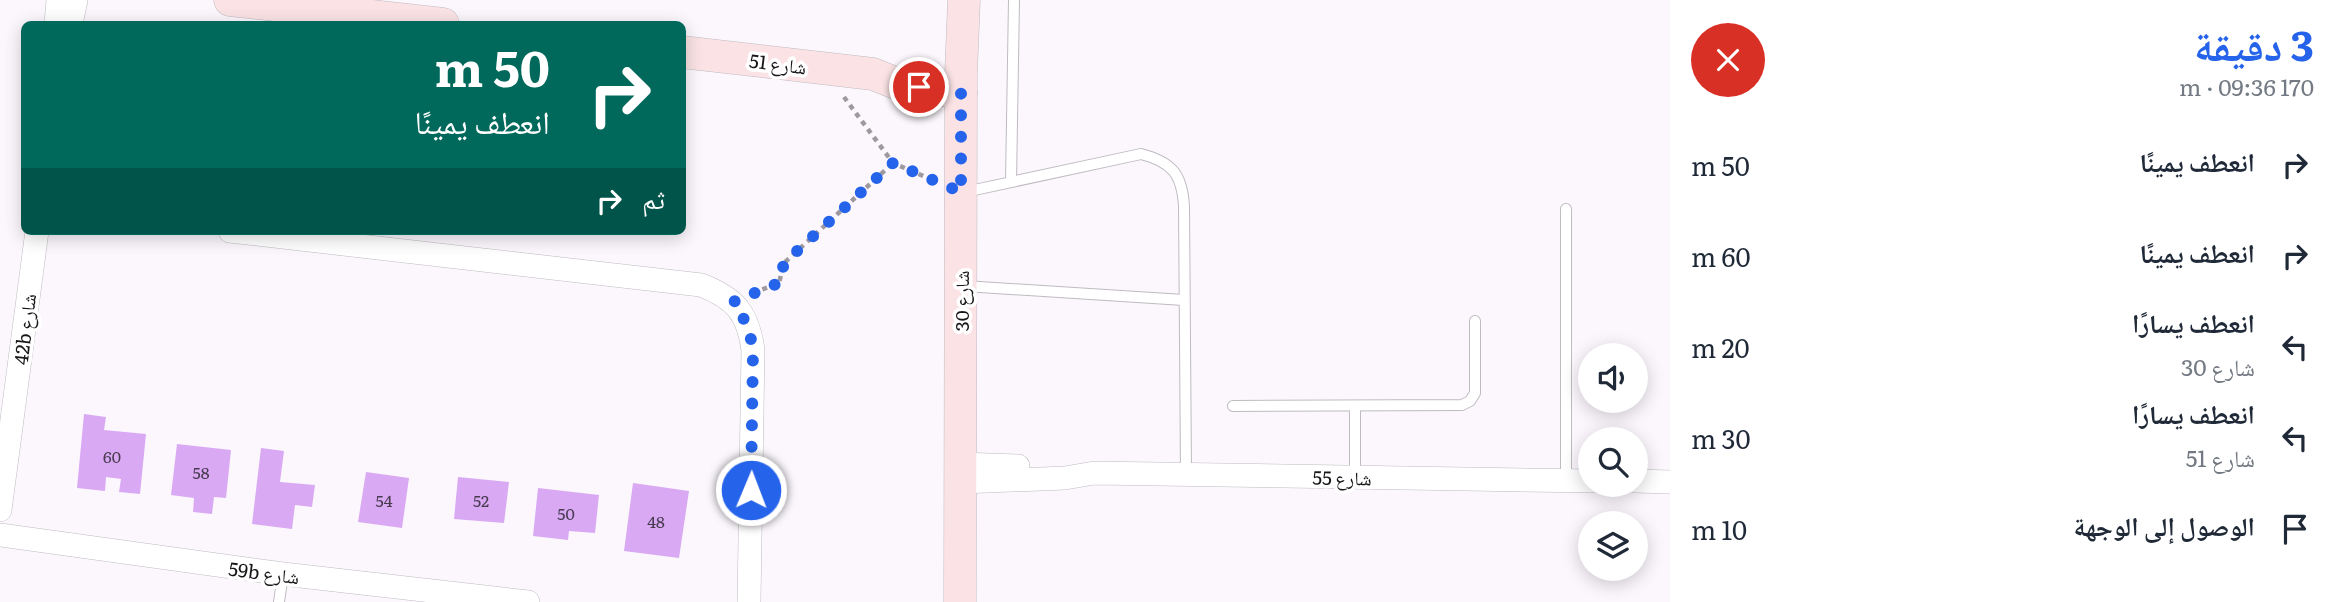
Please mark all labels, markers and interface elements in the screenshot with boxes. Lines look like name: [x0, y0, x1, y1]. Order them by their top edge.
text: 3 دقيقة: [2194, 12, 2314, 74]
button: close: [1691, 23, 1765, 97]
text: 50 m: [434, 29, 550, 102]
street label: شارع 51: [748, 46, 808, 80]
icon: right: [574, 49, 665, 140]
pin: [889, 57, 949, 117]
icon: arrive: [900, 68, 938, 106]
text: 170 m · 09:36: [2179, 69, 2314, 103]
text: انعطف يمينًا: [415, 96, 550, 144]
text: انعطف يمينًا: [2140, 141, 2255, 180]
text: 50 m: [1691, 145, 1750, 184]
icon: right: [2276, 146, 2314, 184]
text: ثم: [642, 178, 665, 217]
icon: right: [590, 182, 628, 220]
text: انعطف يمينًا: [2140, 232, 2255, 271]
text: 60 m: [1691, 236, 1750, 275]
icon: right: [2276, 237, 2314, 275]
street label: شارع 30: [947, 270, 975, 332]
street label: 42b شارع: [6, 292, 42, 366]
text: انعطف يسارًا: [2132, 302, 2255, 341]
text: 20 m: [1691, 327, 1750, 366]
icon: left: [2276, 328, 2314, 366]
map controls: [1578, 343, 1648, 581]
button: sound: [1578, 343, 1648, 413]
text: شارع 30: [2181, 349, 2255, 383]
text: انعطف يسارًا: [2132, 393, 2255, 432]
text: 30 m: [1691, 418, 1751, 457]
icon: left: [2276, 419, 2314, 457]
button: search: [1578, 427, 1648, 497]
text: شارع 51: [2186, 440, 2255, 474]
house number: 60: [103, 444, 121, 468]
position arrow: [714, 453, 788, 527]
house number: 58: [193, 460, 210, 484]
street label: شارع 55: [1312, 462, 1372, 492]
house number: 54: [376, 488, 393, 512]
house number: 52: [473, 488, 489, 512]
house number: 50: [557, 501, 575, 525]
text: الوصول إلى الوجهة: [2074, 505, 2255, 544]
house number: 48: [647, 509, 665, 533]
text: 10 m: [1691, 509, 1747, 548]
icon: arrive: [2276, 510, 2314, 548]
button: layers: [1578, 511, 1648, 581]
street label: 59b شارع: [227, 554, 301, 590]

